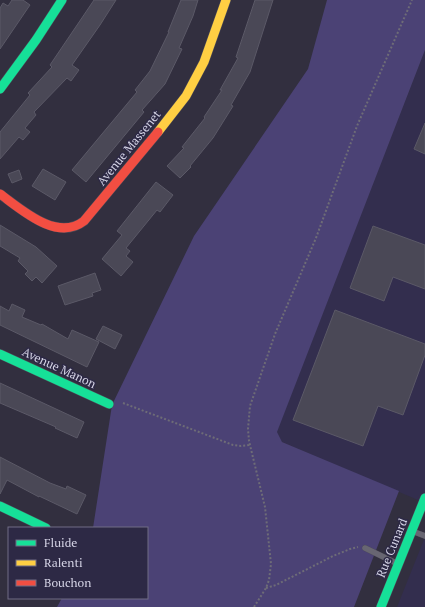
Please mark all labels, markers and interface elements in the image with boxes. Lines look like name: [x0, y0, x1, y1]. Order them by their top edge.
street label: Avenue Massenet: [94, 107, 164, 188]
street label: Avenue Manon: [20, 344, 98, 391]
street label: Rue Cunard: [373, 516, 410, 580]
legend: [8, 527, 148, 599]
text: Fluide: [44, 535, 77, 550]
text: Ralenti: [44, 555, 83, 570]
text: Bouchon: [44, 575, 91, 590]

